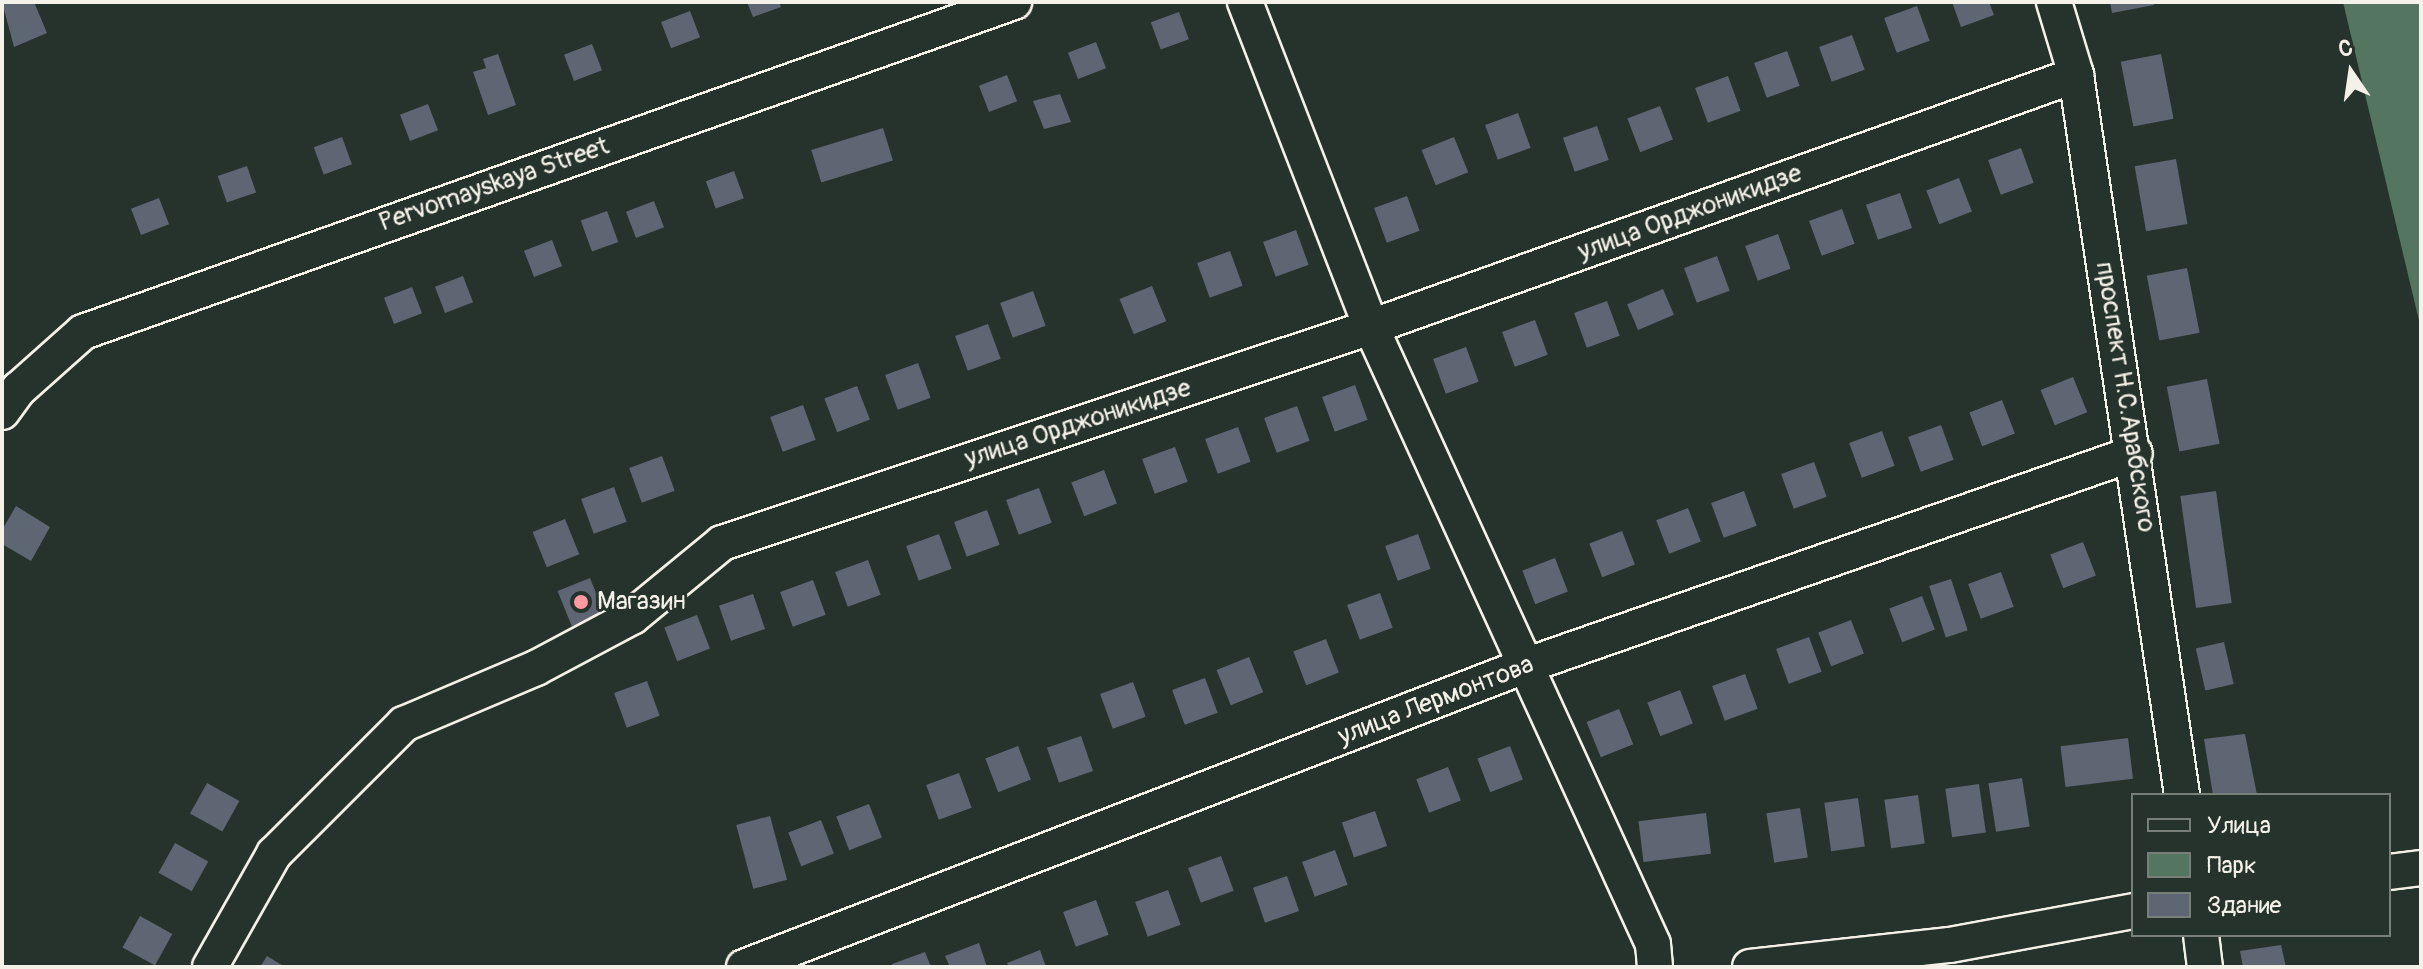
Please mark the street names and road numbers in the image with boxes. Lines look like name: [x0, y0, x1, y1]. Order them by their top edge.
street label: Pervomayskaya Street: [375, 131, 613, 239]
street label: улица Орджоникидзе: [1574, 158, 1806, 268]
street label: проспект Н.С.Арабского: [2088, 259, 2162, 535]
street label: улица Орджоникидзе: [961, 373, 1195, 475]
street label: улица Лермонтова: [1334, 649, 1538, 753]

